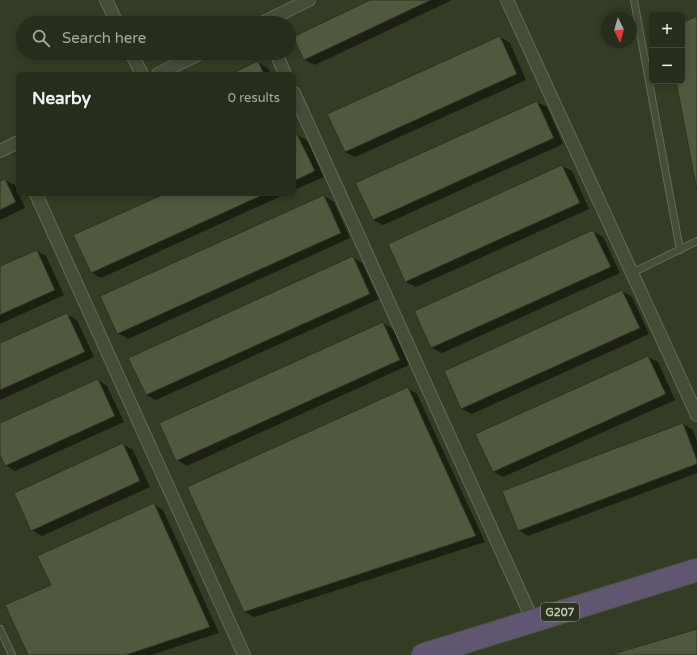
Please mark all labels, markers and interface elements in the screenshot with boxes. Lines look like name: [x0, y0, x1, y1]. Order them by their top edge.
north arrow: [601, 12, 637, 48]
map controls: [649, 12, 685, 84]
button: +: [649, 12, 685, 48]
search box: [16, 16, 296, 60]
icon: search: [30, 27, 52, 49]
text: Search here: [62, 29, 146, 47]
button: −: [649, 48, 685, 84]
text: Nearby: [32, 88, 91, 109]
text: 0 results: [228, 90, 280, 106]
road number: G207: [541, 603, 579, 621]

